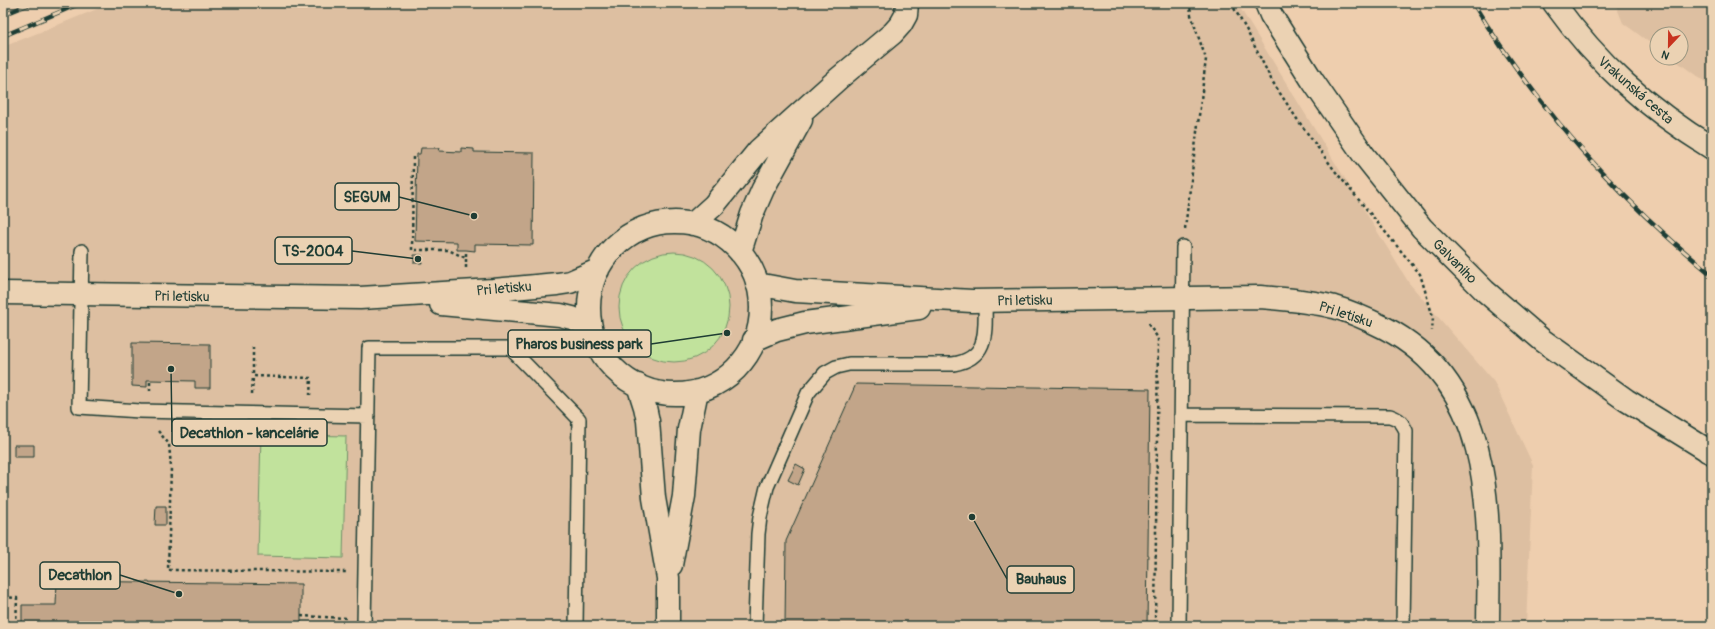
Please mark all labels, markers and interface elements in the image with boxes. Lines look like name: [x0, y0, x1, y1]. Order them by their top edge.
north arrow: [1649, 26, 1689, 66]
text: N: [1659, 47, 1671, 62]
street label: Vrakunská cesta: [1594, 53, 1677, 128]
callout: SEGUM: [335, 183, 399, 210]
text: SEGUM: [343, 188, 391, 207]
street label: Galvaniho: [1429, 236, 1481, 288]
callout: TS-2004: [275, 237, 352, 264]
text: TS-2004: [281, 242, 344, 261]
street label: Pri letisku: [476, 278, 532, 299]
street label: Pri letisku: [154, 288, 210, 305]
street label: Pri letisku: [997, 292, 1053, 309]
street label: Pri letisku: [1317, 298, 1375, 331]
callout: Pharos business park: [508, 330, 651, 357]
text: Pharos business park: [515, 335, 644, 354]
callout: Decathlon - kancelárie: [172, 419, 327, 446]
text: Decathlon - kancelárie: [179, 424, 319, 443]
callout: Decathlon: [40, 562, 120, 589]
text: Decathlon: [48, 566, 113, 585]
callout: Bauhaus: [1007, 566, 1074, 593]
text: Bauhaus: [1016, 570, 1067, 589]

